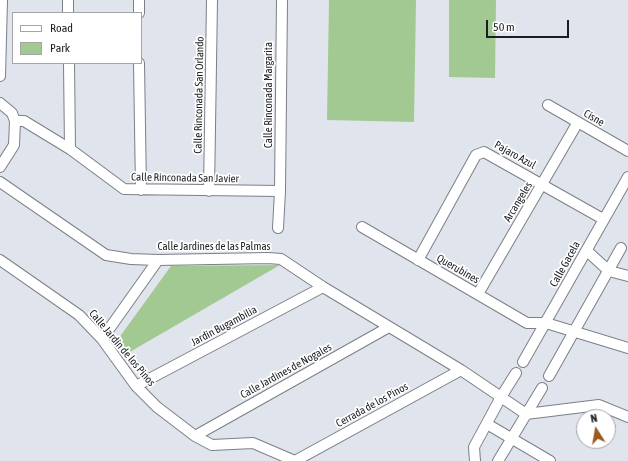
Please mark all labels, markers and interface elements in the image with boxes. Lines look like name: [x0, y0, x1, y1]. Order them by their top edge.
legend: [12, 12, 142, 64]
scale bar: [488, 12, 571, 38]
text: 50 m: [493, 20, 515, 34]
text: Road: [50, 21, 73, 35]
street label: Calle Rinconada San Orlando: [191, 36, 207, 154]
text: Park: [50, 41, 70, 55]
street label: Calle Rinconada Margarita: [262, 42, 276, 148]
street label: Cisne: [581, 107, 607, 129]
street label: Pajaro Azul: [492, 138, 538, 172]
street label: Calle Rinconada San Javier: [131, 170, 239, 186]
street label: Arcangeles: [501, 180, 535, 224]
street label: Calle Gacela: [547, 239, 583, 289]
street label: Calle Jardines de las Palmas: [158, 240, 270, 254]
street label: Querubines: [434, 251, 482, 287]
street label: Jardin Bugambilia: [189, 303, 259, 349]
street label: Calle Jardín de los Pinos: [86, 307, 158, 389]
street label: Calle Jardines de Nogales: [238, 340, 334, 402]
street label: Cerrada de los Pinos: [334, 380, 410, 430]
north arrow: [576, 409, 616, 449]
text: N: [590, 412, 598, 425]

